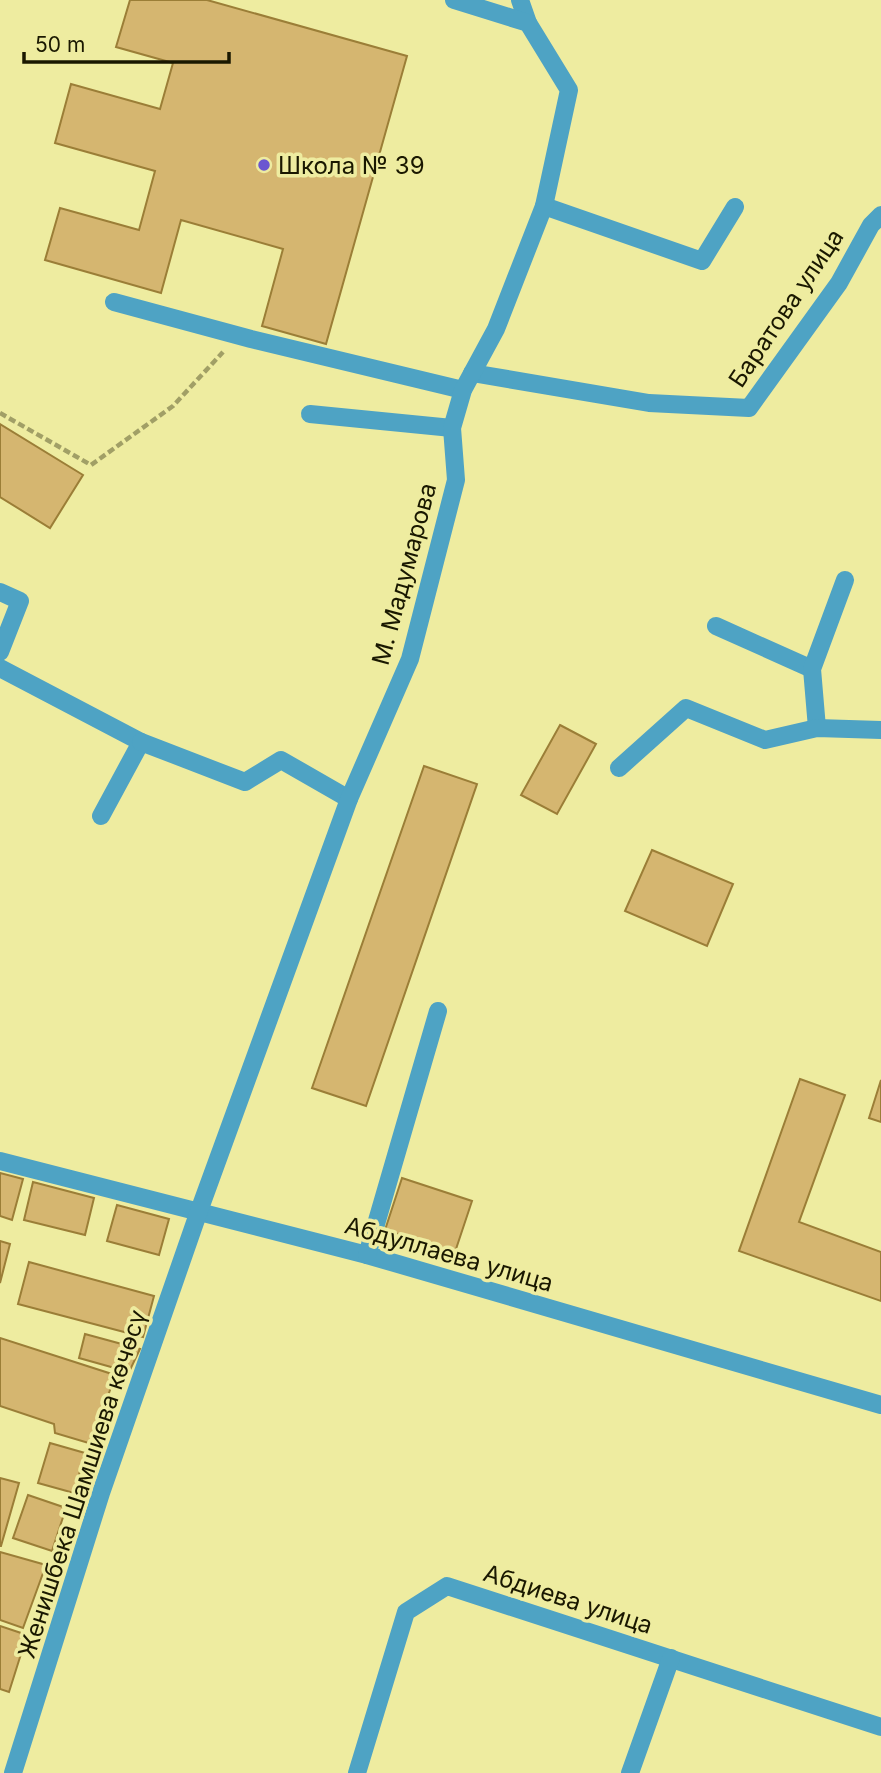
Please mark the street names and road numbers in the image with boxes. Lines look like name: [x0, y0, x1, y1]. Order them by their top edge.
street label: Баратова улица: [722, 223, 850, 393]
street label: М. Мадумарова: [366, 480, 442, 668]
street label: Абдуллаева улица: [342, 1210, 556, 1298]
street label: Женишбека Шамшиева көчөсү: [12, 1306, 152, 1662]
street label: Абдиева улица: [480, 1558, 656, 1640]

